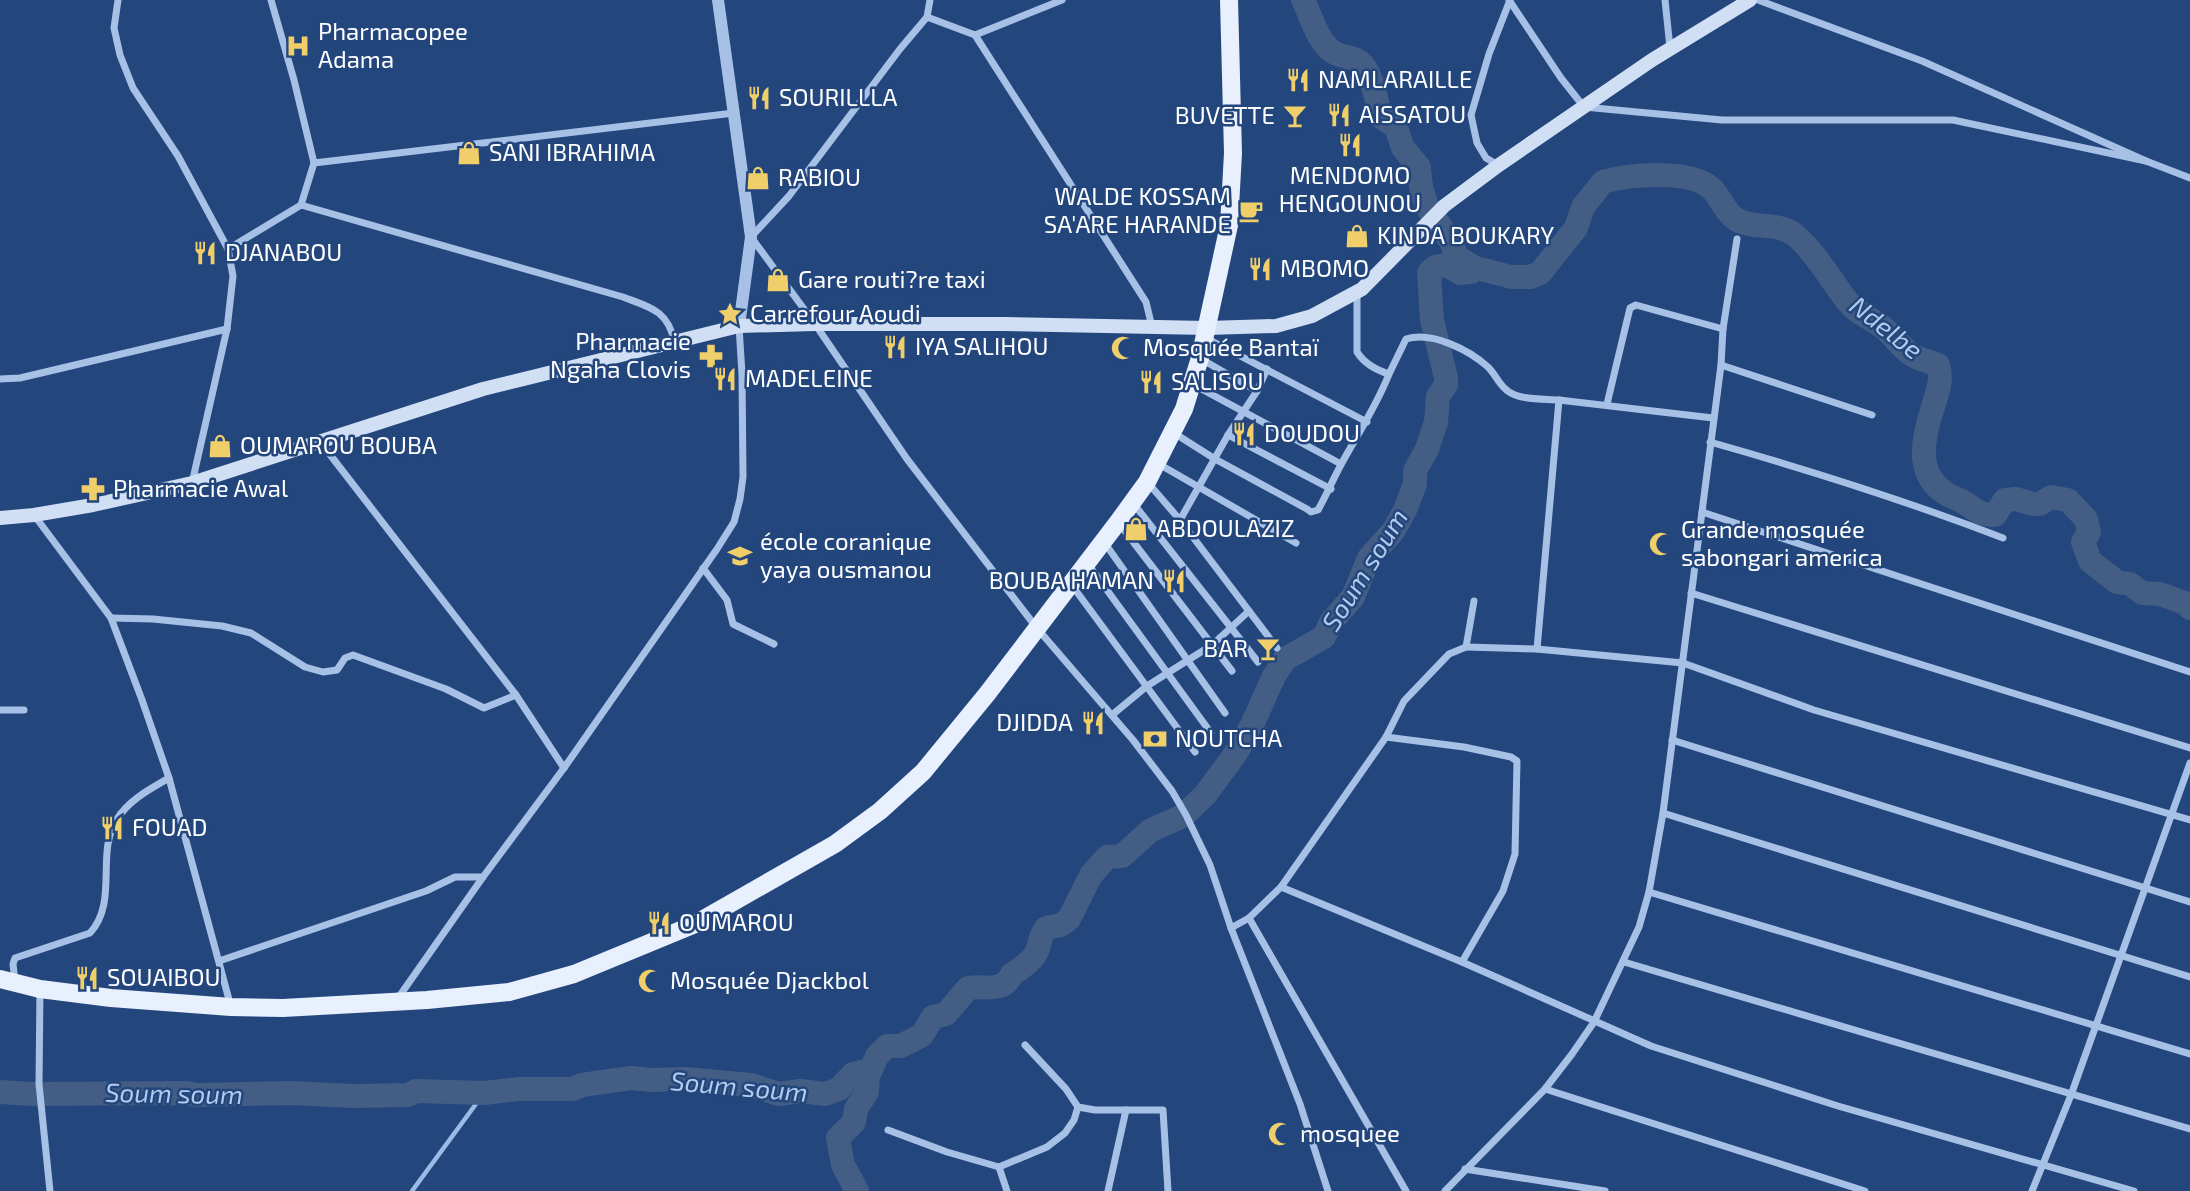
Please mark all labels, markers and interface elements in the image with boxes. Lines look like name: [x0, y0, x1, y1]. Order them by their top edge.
place label: Pharmacopee Adama: [318, 16, 468, 73]
hospital icon: Pharmacopee Adama: [284, 32, 312, 60]
place label: NAMLARAILLE: [1318, 64, 1472, 93]
restaurant icon: NAMLARAILLE: [1284, 66, 1312, 94]
place label: SOURILLLA: [779, 82, 898, 111]
restaurant icon: SOURILLLA: [745, 84, 773, 112]
place label: AISSATOU: [1359, 99, 1466, 128]
place label: BUVETTE: [1175, 100, 1275, 129]
restaurant icon: AISSATOU: [1325, 101, 1353, 129]
bar icon: BUVETTE: [1281, 102, 1309, 130]
restaurant icon: MENDOMO HENGOUNOU: [1336, 131, 1364, 159]
place label: SANI IBRAHIMA: [489, 137, 655, 166]
shop icon: SANI IBRAHIMA: [455, 139, 483, 167]
place label: MENDOMO HENGOUNOU: [1279, 160, 1421, 217]
place label: RABIOU: [778, 162, 861, 191]
shop icon: RABIOU: [744, 164, 772, 192]
place label: WALDE KOSSAM SA'ARE HARANDE: [1044, 181, 1231, 238]
cafe icon: WALDE KOSSAM SA'ARE HARANDE: [1237, 197, 1265, 225]
place label: KINDA BOUKARY: [1377, 220, 1555, 249]
shop icon: KINDA BOUKARY: [1343, 222, 1371, 250]
place label: DJANABOU: [225, 237, 342, 266]
restaurant icon: DJANABOU: [191, 239, 219, 267]
place label: MBOMO: [1280, 253, 1369, 282]
restaurant icon: MBOMO: [1246, 255, 1274, 283]
place label: Gare routi?re taxi: [798, 264, 986, 293]
shop icon: Gare routi?re taxi: [764, 266, 792, 294]
water label: Ndelbe: [1844, 289, 1929, 365]
place label: Carrefour Aoudi: [750, 298, 921, 327]
place icon: Carrefour Aoudi: [716, 300, 744, 328]
place label: Pharmacie Ngaha Clovis: [550, 326, 691, 383]
place label: IYA SALIHOU: [915, 331, 1048, 360]
place label: Mosquée Bantaï: [1143, 332, 1320, 361]
restaurant icon: IYA SALIHOU: [881, 333, 909, 361]
mosque icon: Mosquée Bantaï: [1109, 334, 1137, 362]
pharmacy icon: Pharmacie Ngaha Clovis: [697, 342, 725, 370]
place label: MADELEINE: [745, 363, 873, 392]
restaurant icon: MADELEINE: [711, 365, 739, 393]
place label: SALISOU: [1171, 366, 1264, 395]
restaurant icon: SALISOU: [1137, 368, 1165, 396]
place label: DOUDOU: [1264, 418, 1360, 447]
restaurant icon: DOUDOU: [1230, 420, 1258, 448]
place label: OUMAROU BOUBA: [240, 430, 437, 459]
shop icon: OUMAROU BOUBA: [206, 432, 234, 460]
place label: Pharmacie Awal: [113, 473, 288, 502]
pharmacy icon: Pharmacie Awal: [79, 475, 107, 503]
water label: Soum soum: [1314, 503, 1413, 636]
place label: ABDOULAZIZ: [1156, 513, 1294, 542]
place label: Grande mosquée sabongari america: [1681, 514, 1883, 571]
shop icon: ABDOULAZIZ: [1122, 515, 1150, 543]
place label: école coranique yaya ousmanou: [760, 526, 932, 583]
mosque icon: Grande mosquée sabongari america: [1647, 530, 1675, 558]
school or university icon: école coranique yaya ousmanou: [726, 542, 754, 570]
place label: BOUBA HAMAN: [989, 565, 1154, 594]
restaurant icon: BOUBA HAMAN: [1160, 567, 1188, 595]
place label: BAR: [1203, 633, 1248, 662]
bar icon: BAR: [1254, 635, 1282, 663]
place label: DJIDDA: [996, 707, 1073, 736]
restaurant icon: DJIDDA: [1079, 709, 1107, 737]
place label: NOUTCHA: [1175, 723, 1282, 752]
bank icon: NOUTCHA: [1141, 725, 1169, 753]
place label: FOUAD: [132, 812, 208, 841]
restaurant icon: FOUAD: [98, 814, 126, 842]
place label: OUMAROU: [679, 907, 794, 936]
restaurant icon: OUMAROU: [645, 909, 673, 937]
place label: SOUAIBOU: [107, 962, 221, 991]
restaurant icon: SOUAIBOU: [73, 964, 101, 992]
place label: Mosquée Djackbol: [670, 965, 869, 994]
mosque icon: Mosquée Djackbol: [636, 967, 664, 995]
water label: Soum soum: [669, 1064, 809, 1107]
water label: Soum soum: [105, 1076, 243, 1109]
place label: mosquee: [1300, 1118, 1400, 1147]
mosque icon: mosquee: [1266, 1120, 1294, 1148]

